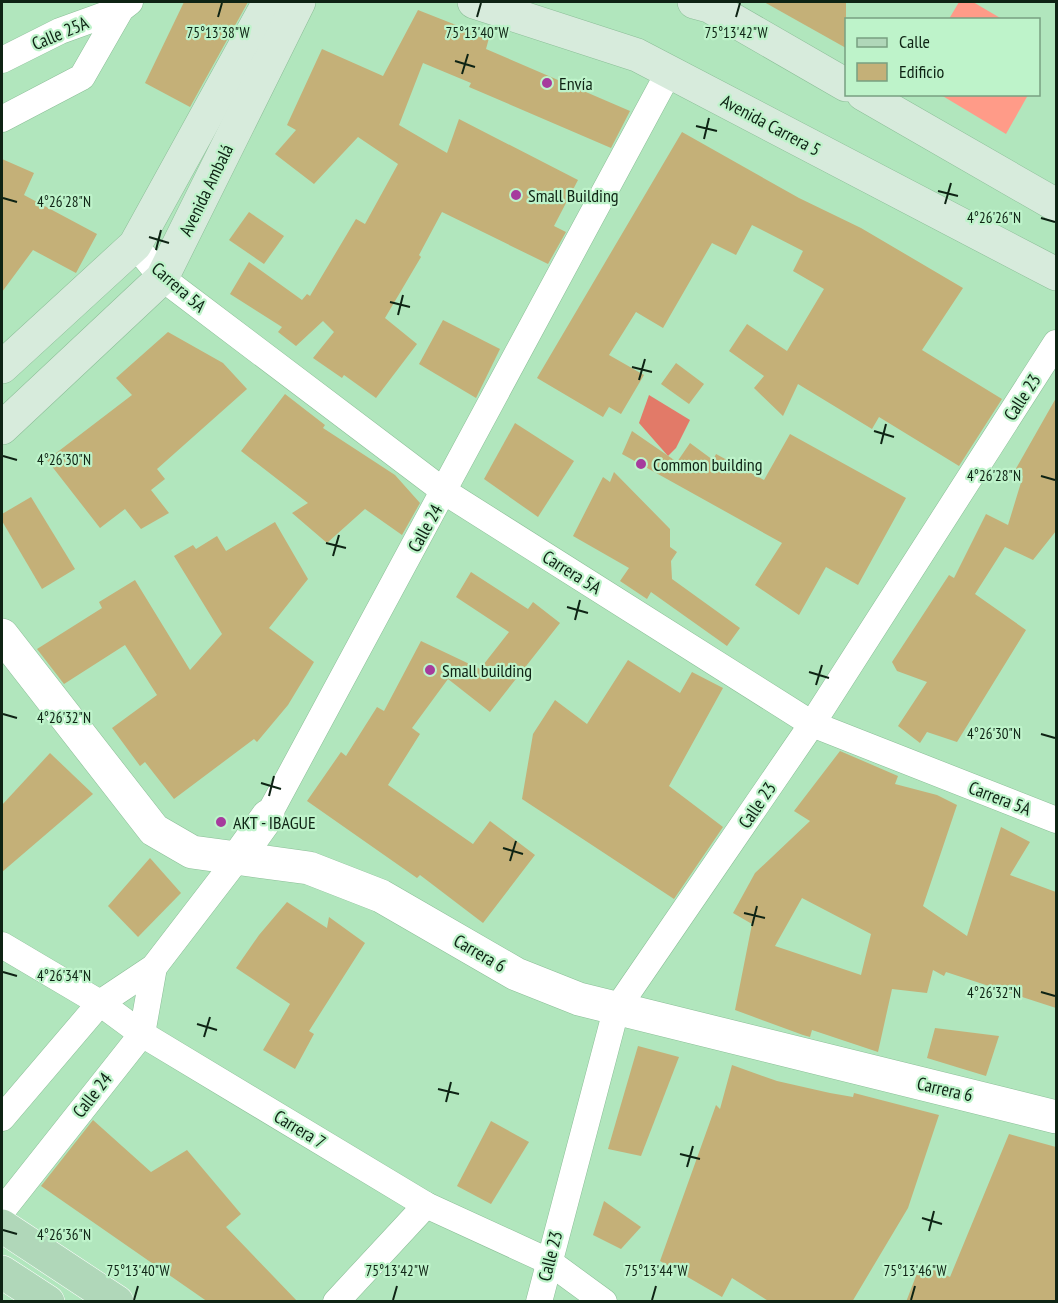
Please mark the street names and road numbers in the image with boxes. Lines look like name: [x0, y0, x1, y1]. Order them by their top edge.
street label: Calle 25A: [28, 11, 92, 55]
street label: Avenida Carrera 5: [717, 89, 825, 161]
street label: Avenida Ambalá: [174, 140, 238, 240]
street label: Carrera 5A: [147, 257, 211, 317]
street label: Calle 23: [998, 369, 1046, 425]
street label: Calle 24: [403, 500, 447, 556]
street label: Carrera 5A: [538, 545, 606, 599]
street label: Carrera 5A: [966, 776, 1035, 821]
street label: Calle 23: [733, 777, 781, 833]
street label: Carrera 6: [450, 929, 510, 977]
street label: Calle 24: [67, 1068, 117, 1122]
street label: Carrera 6: [915, 1071, 975, 1107]
street label: Carrera 7: [270, 1105, 330, 1153]
street label: Calle 23: [533, 1228, 567, 1284]

